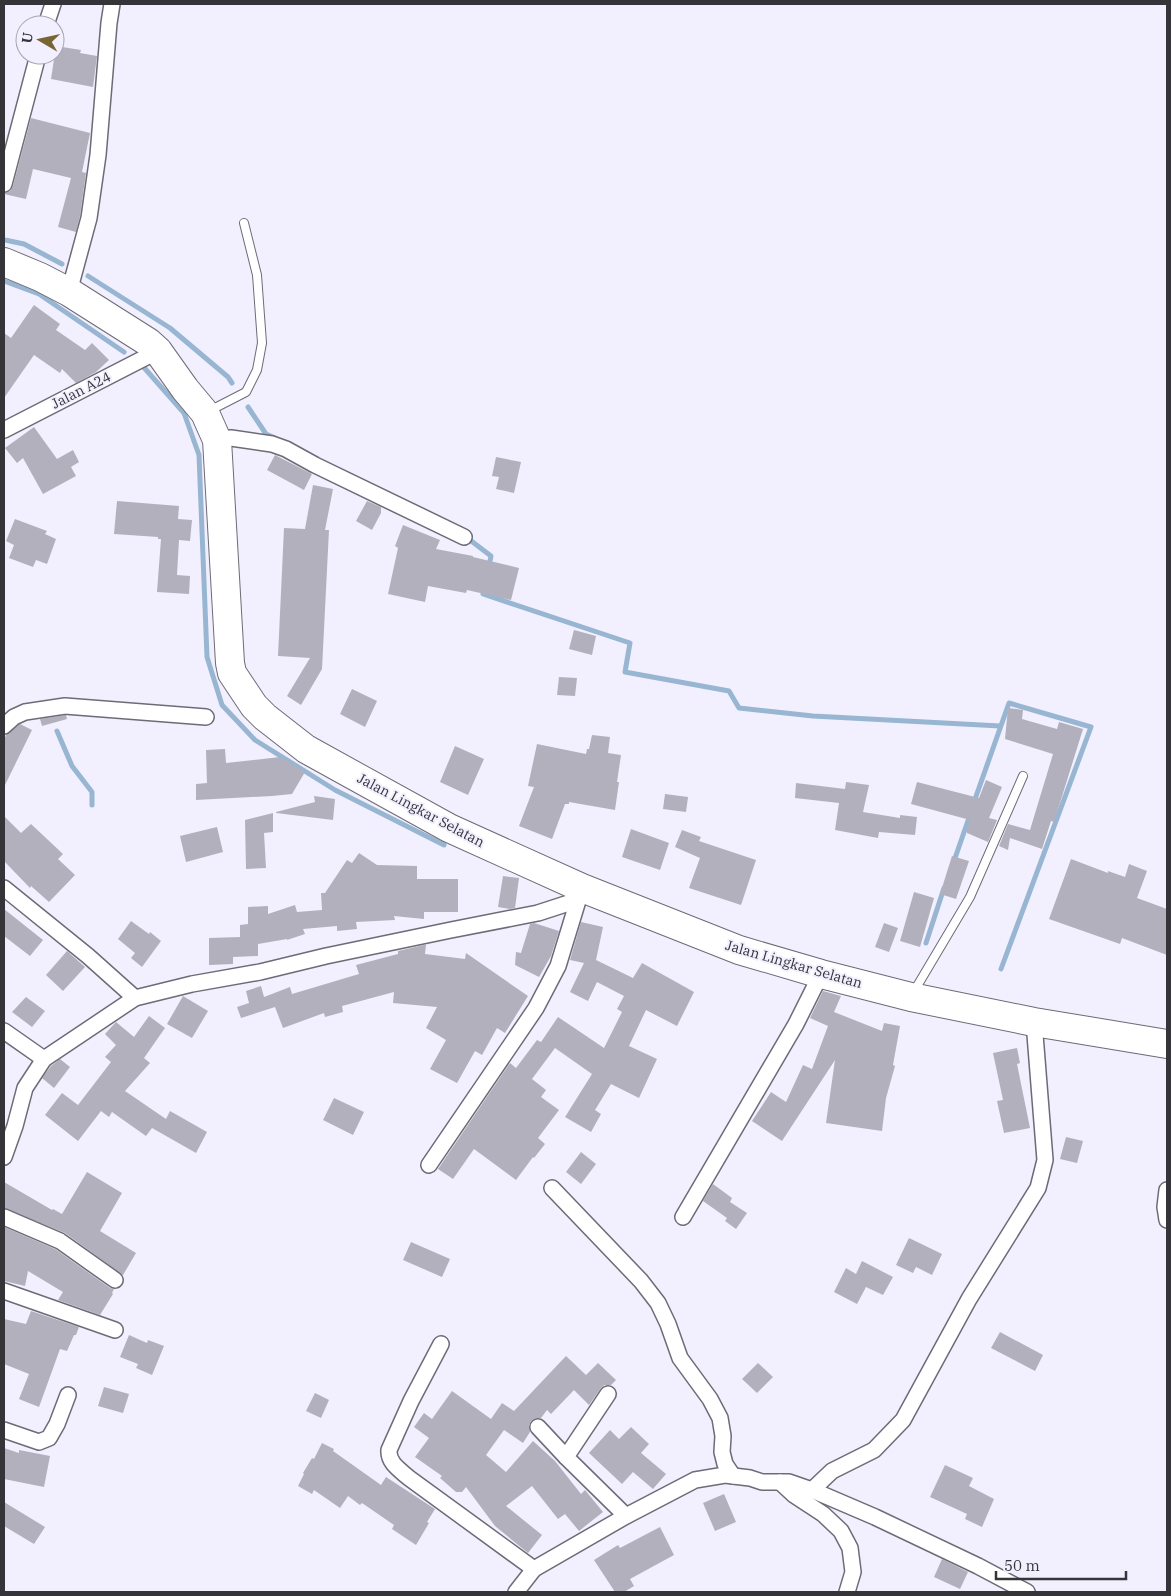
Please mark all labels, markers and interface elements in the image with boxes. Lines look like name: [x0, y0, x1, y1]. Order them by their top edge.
north arrow: [15, 15, 65, 65]
text: U: [17, 31, 37, 45]
street label: Jalan A24: [48, 367, 114, 413]
street label: Jalan Lingkar Selatan: [354, 769, 488, 851]
street label: Jalan Lingkar Selatan: [723, 936, 865, 992]
scale bar: [996, 1548, 1126, 1580]
text: 50 m: [1004, 1556, 1040, 1575]

